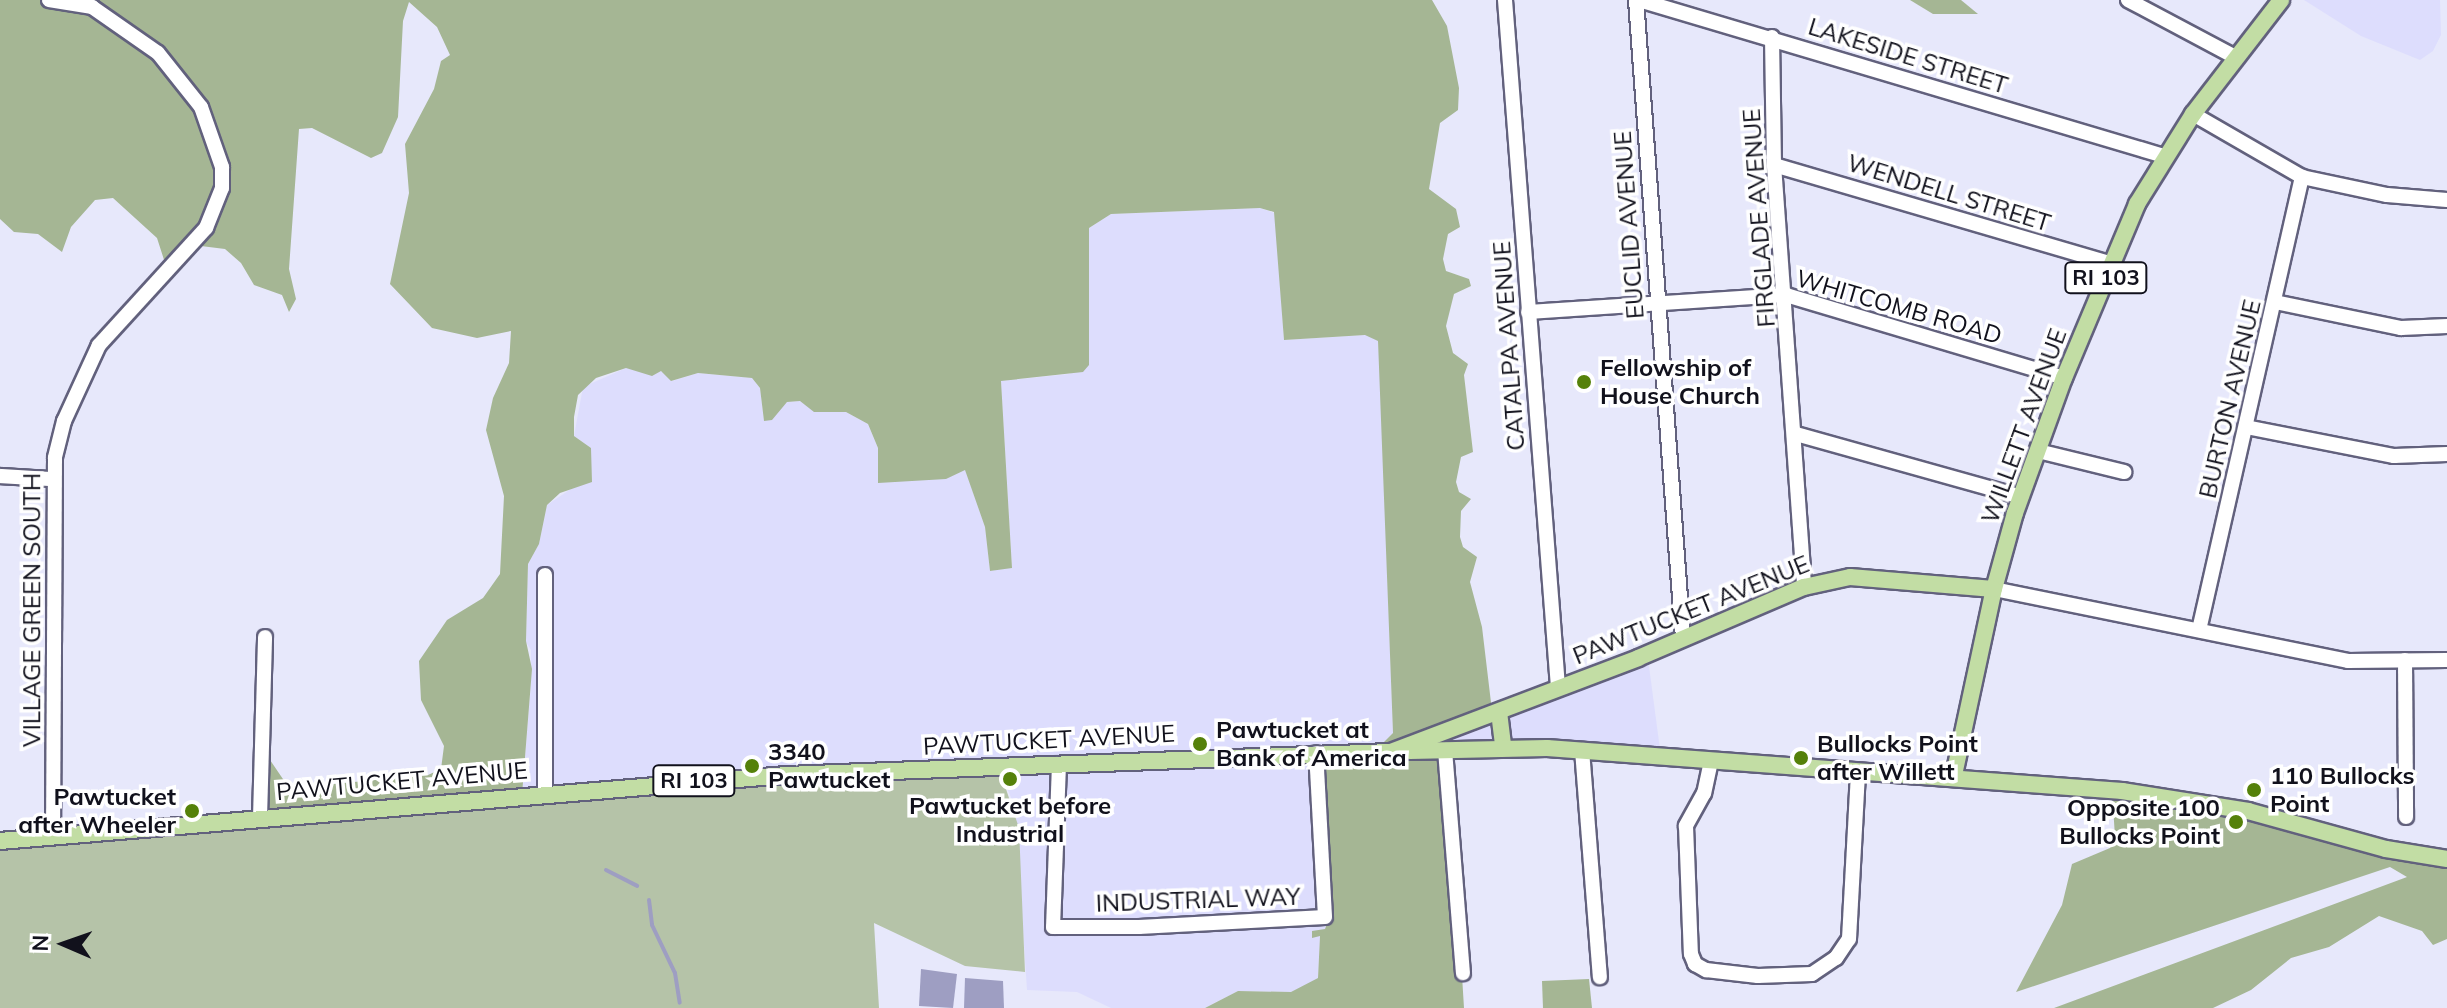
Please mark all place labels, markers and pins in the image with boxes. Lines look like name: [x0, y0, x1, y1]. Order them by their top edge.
place label: Fellowship of House Church: [1600, 354, 1760, 410]
marker: Fellowship of House Church: [1575, 373, 1593, 391]
place label: Pawtucket at Bank of America: [1216, 716, 1407, 772]
place label: Bullocks Point after Willett: [1817, 730, 1978, 786]
marker: Pawtucket at Bank of America: [1191, 735, 1209, 753]
place label: 3340 Pawtucket: [768, 738, 890, 794]
marker: Bullocks Point after Willett: [1792, 749, 1810, 767]
marker: 3340 Pawtucket: [743, 757, 761, 775]
place label: 110 Bullocks Point: [2270, 762, 2415, 818]
marker: Pawtucket before Industrial: [1001, 770, 1019, 788]
marker: 110 Bullocks Point: [2245, 781, 2263, 799]
place label: Pawtucket after Wheeler: [18, 783, 176, 839]
place label: Pawtucket before Industrial: [909, 792, 1111, 848]
place label: Opposite 100 Bullocks Point: [2059, 794, 2220, 850]
marker: Pawtucket after Wheeler: [183, 802, 201, 820]
marker: Opposite 100 Bullocks Point: [2227, 813, 2245, 831]

